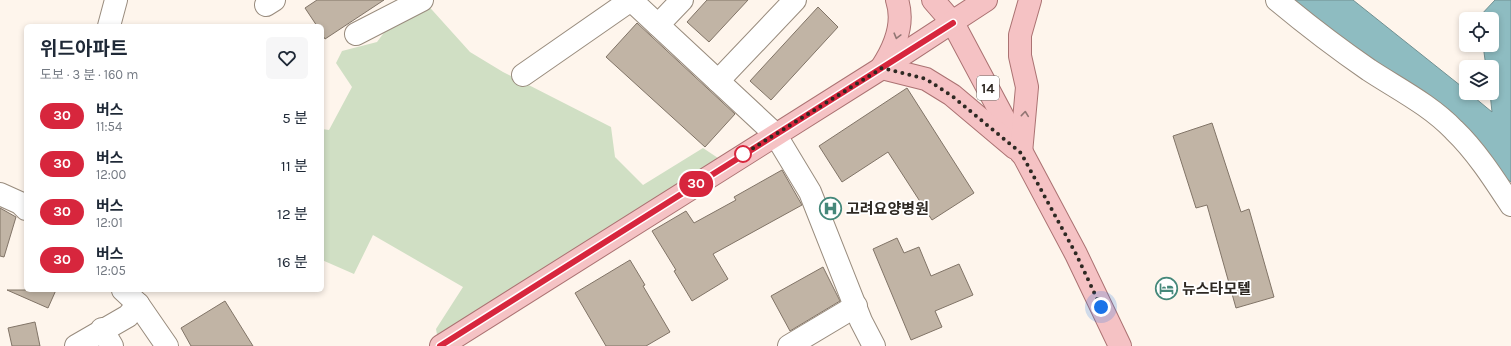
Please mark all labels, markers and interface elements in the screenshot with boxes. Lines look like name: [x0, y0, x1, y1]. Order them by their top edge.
map controls: [1459, 12, 1499, 100]
button: locate: [1459, 12, 1499, 52]
one-way arrow: [894, 33, 902, 39]
button: heart: [266, 37, 308, 79]
text: 위드아파트: [40, 38, 127, 60]
button: layers: [1459, 60, 1499, 100]
text: 도보 · 3 분 · 160 m: [40, 67, 138, 82]
road number: 14: [977, 76, 999, 100]
text: 버스: [96, 101, 124, 119]
text: 30: [53, 107, 71, 124]
text: 5 분: [282, 109, 308, 127]
one-way arrow: [1020, 111, 1029, 118]
text: 11:54: [96, 119, 122, 134]
unlabelled marker: [734, 145, 752, 163]
text: 버스: [96, 149, 124, 167]
text: 30: [53, 155, 71, 172]
text: 11 분: [281, 157, 308, 175]
text: 12:00: [96, 167, 126, 182]
line badge: 30: [678, 171, 714, 197]
text: 30: [687, 175, 705, 192]
hospital icon: 고려요양병원: [817, 196, 843, 222]
text: 버스: [96, 197, 124, 215]
place label: 고려요양병원: [846, 200, 929, 218]
text: 30: [53, 203, 71, 220]
text: 12 분: [277, 205, 308, 223]
text: 12:01: [96, 215, 123, 230]
text: 버스: [96, 245, 124, 263]
text: 30: [53, 251, 71, 268]
text: 16 분: [277, 253, 308, 271]
text: 12:05: [96, 263, 126, 278]
hotel icon: 뉴스타모텔: [1153, 276, 1179, 302]
place label: 뉴스타모텔: [1182, 280, 1251, 298]
your location: [1091, 297, 1111, 317]

